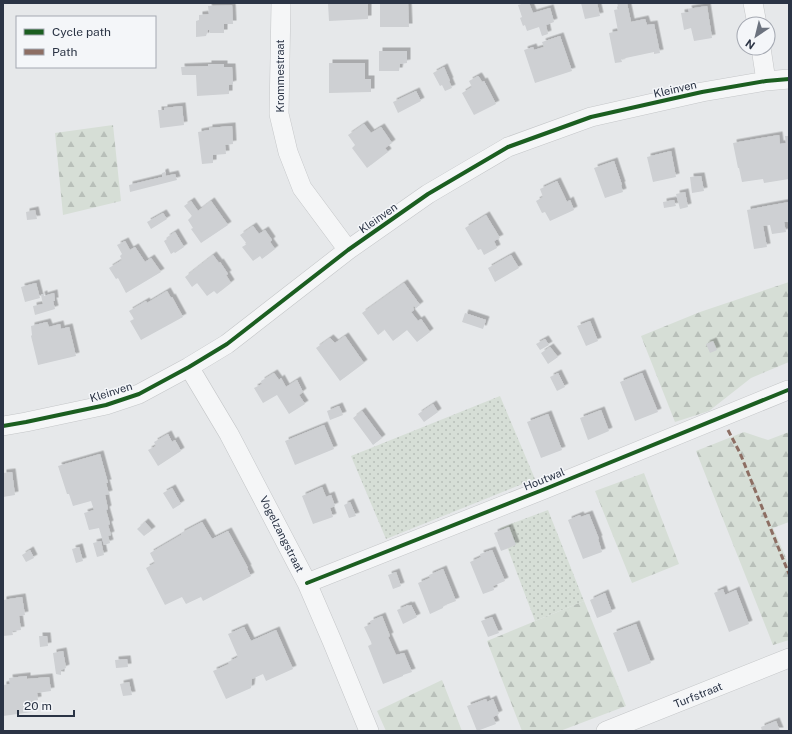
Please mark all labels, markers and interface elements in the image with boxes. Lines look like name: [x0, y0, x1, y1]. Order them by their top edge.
legend: [16, 16, 156, 68]
north arrow: [736, 16, 776, 56]
text: Cycle path: [52, 25, 111, 39]
text: N: [743, 37, 757, 52]
street label: Krommestraat: [274, 39, 286, 113]
text: Path: [52, 45, 78, 59]
street label: Kleinven: [652, 78, 698, 100]
street label: Kleinven: [357, 201, 399, 235]
street label: Kleinven: [88, 380, 134, 404]
street label: Houtwal: [522, 465, 566, 493]
street label: Vogelzangstraat: [258, 494, 306, 574]
street label: Turfstraat: [672, 680, 724, 710]
scale bar: [18, 692, 74, 718]
text: 20 m: [24, 699, 52, 713]

